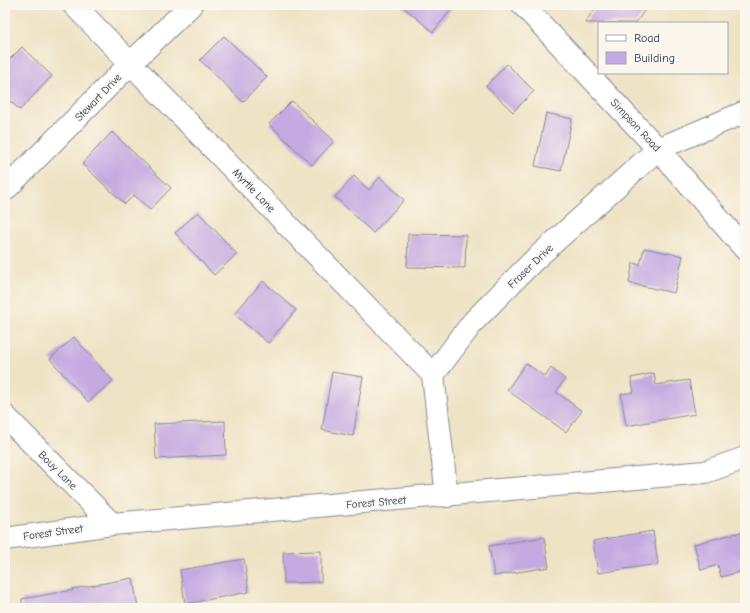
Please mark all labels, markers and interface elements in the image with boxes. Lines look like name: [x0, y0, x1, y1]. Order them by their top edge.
legend: [598, 22, 728, 74]
text: Road: [634, 31, 660, 45]
text: Building: [634, 51, 675, 65]
street label: Stewart Drive: [72, 70, 125, 124]
street label: Simpson Road: [608, 96, 663, 155]
street label: Myrtle Lane: [230, 166, 278, 215]
street label: Fraser Drive: [505, 241, 556, 291]
street label: Bouy Lane: [36, 448, 80, 493]
street label: Forest Street: [346, 493, 407, 512]
street label: Forest Street: [22, 522, 85, 543]

